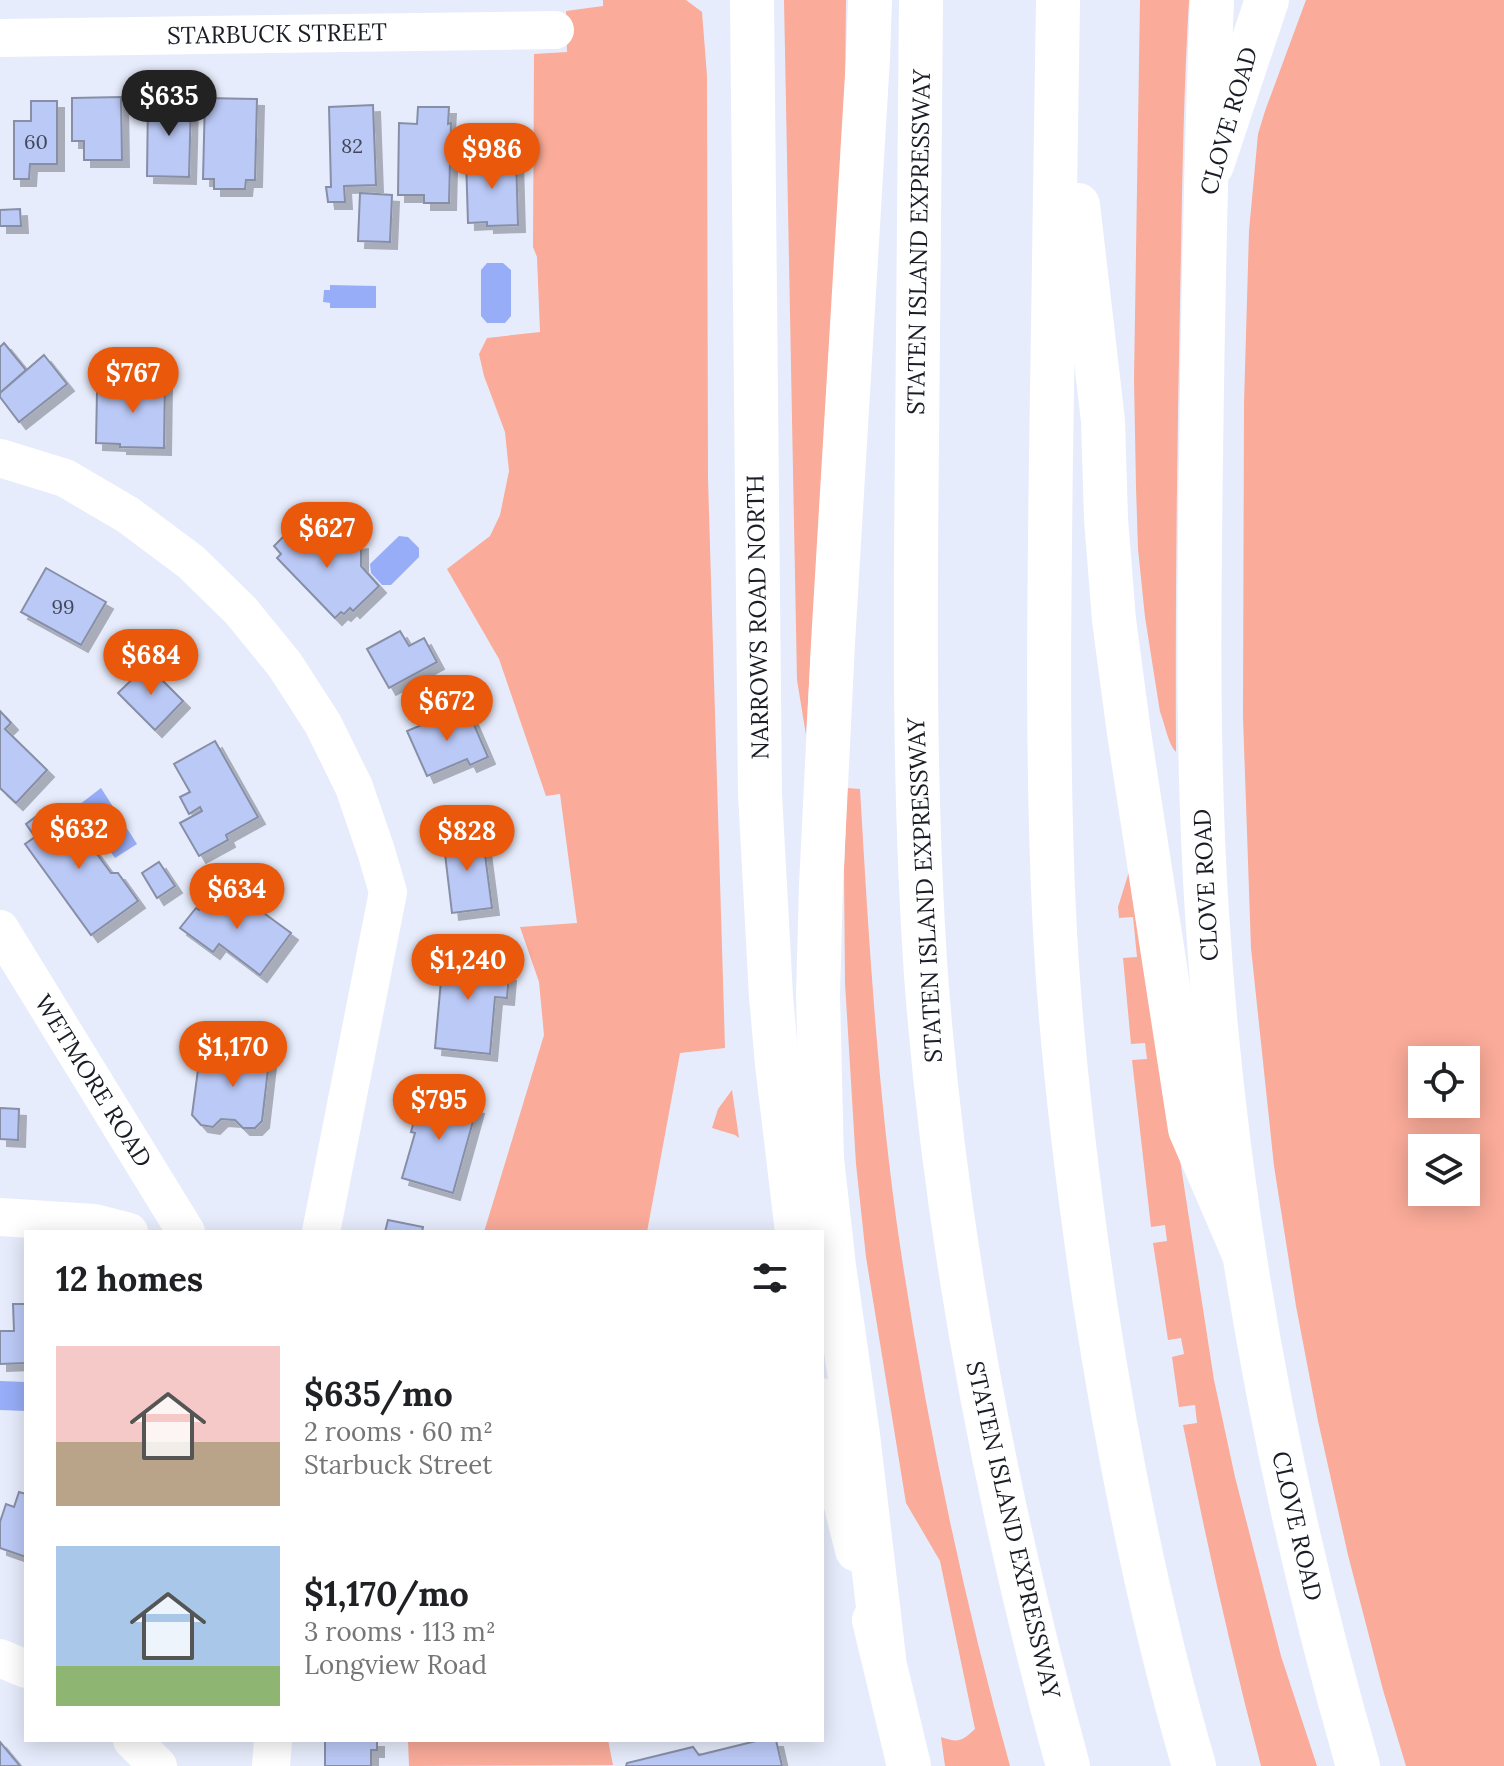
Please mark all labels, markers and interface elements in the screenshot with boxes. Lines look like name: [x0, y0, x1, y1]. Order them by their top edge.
street label: STARBUCK STREET: [167, 16, 387, 51]
street label: CLOVE ROAD: [1193, 43, 1264, 198]
street label: STATEN ISLAND EXPRESSWAY: [900, 68, 937, 415]
pin: $635: [122, 70, 216, 138]
text: $635: [140, 79, 198, 112]
pin: $986: [445, 123, 539, 191]
house number: 60: [24, 129, 48, 154]
text: $986: [462, 132, 522, 165]
house number: 82: [341, 133, 363, 158]
pin: $767: [86, 347, 180, 415]
text: $767: [106, 356, 160, 389]
street label: NARROWS ROAD NORTH: [740, 474, 775, 760]
pin: $627: [280, 502, 374, 570]
text: $627: [299, 511, 355, 544]
house number: 99: [51, 594, 75, 619]
pin: $684: [104, 629, 198, 697]
text: $684: [121, 638, 181, 671]
pin: $672: [400, 675, 494, 743]
text: $672: [419, 684, 475, 717]
street label: STATEN ISLAND EXPRESSWAY: [900, 716, 949, 1063]
pin: $632: [32, 803, 126, 871]
pin: $828: [420, 805, 514, 873]
street label: CLOVE ROAD: [1186, 808, 1225, 962]
text: $632: [50, 812, 108, 845]
text: $828: [438, 814, 496, 847]
pin: $634: [190, 863, 284, 931]
text: $634: [207, 872, 267, 905]
pin: $1,240: [403, 934, 533, 1002]
text: $1,240: [430, 943, 506, 976]
street label: WETMORE ROAD: [28, 989, 159, 1173]
pin: $1,170: [168, 1021, 298, 1089]
text: $1,170: [197, 1030, 269, 1063]
map controls: [1408, 1046, 1480, 1206]
button: locate: [1408, 1046, 1480, 1118]
pin: $795: [392, 1074, 486, 1142]
text: $795: [411, 1083, 467, 1116]
button: layers: [1408, 1134, 1480, 1206]
icon: filters: [748, 1256, 792, 1300]
text: 12 homes: [56, 1257, 203, 1300]
street label: STATEN ISLAND EXPRESSWAY: [960, 1358, 1068, 1702]
text: $635/mo: [304, 1372, 453, 1415]
icon: home: [120, 1378, 216, 1474]
text: 2 rooms · 60 m²: [304, 1415, 493, 1448]
text: Starbuck Street: [304, 1448, 492, 1481]
street label: CLOVE ROAD: [1265, 1448, 1330, 1604]
text: $1,170/mo: [304, 1572, 469, 1615]
icon: home: [120, 1578, 216, 1674]
text: 3 rooms · 113 m²: [304, 1615, 496, 1648]
text: Longview Road: [304, 1648, 487, 1681]

